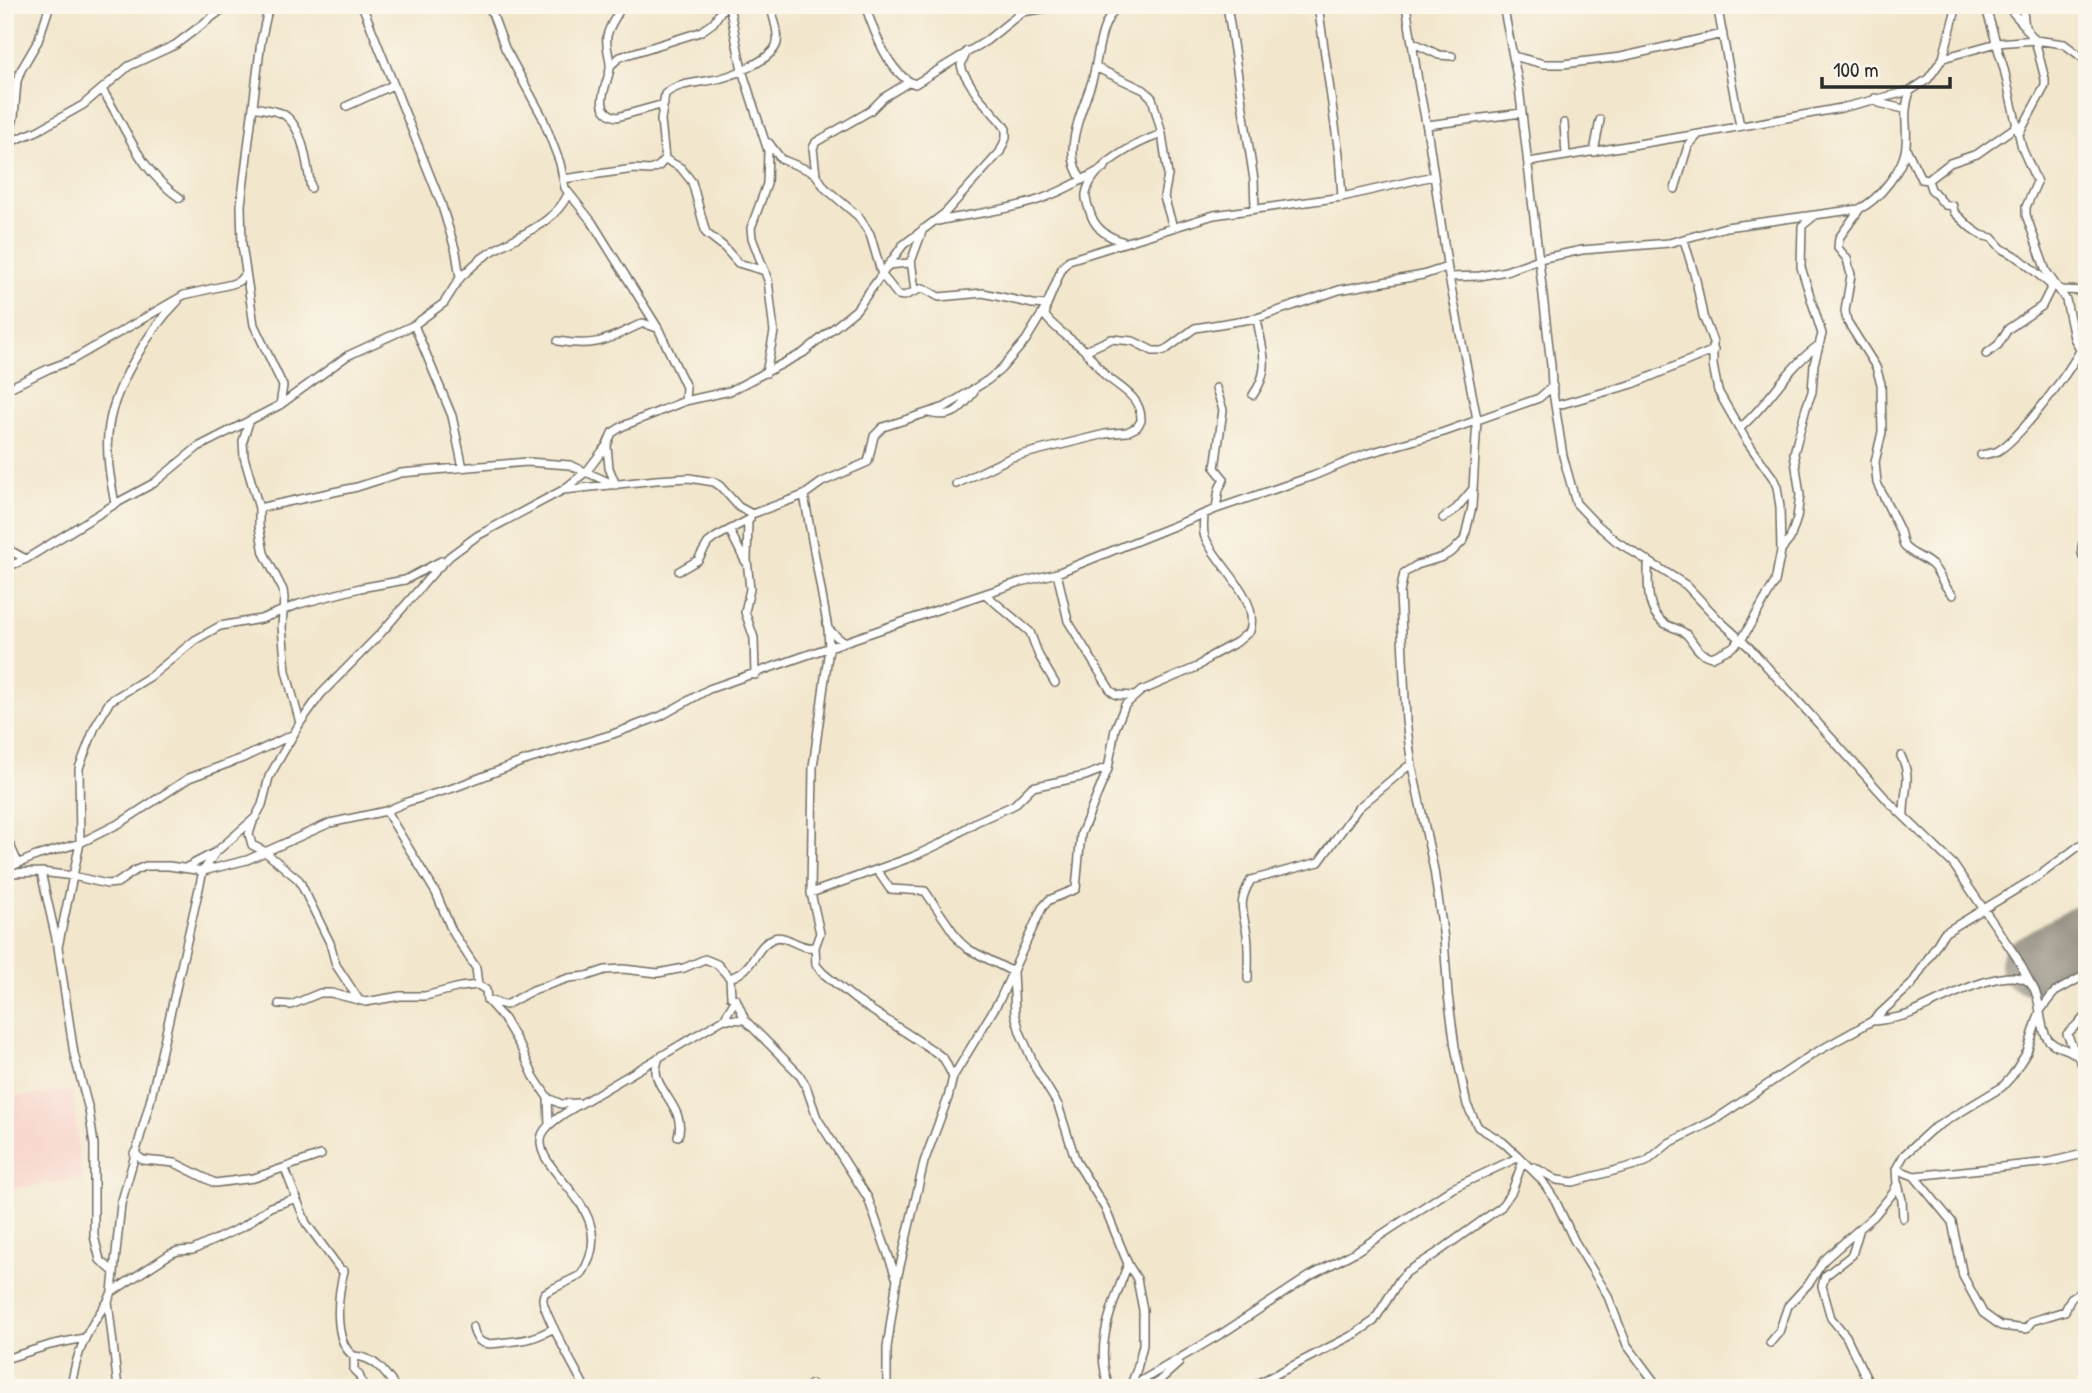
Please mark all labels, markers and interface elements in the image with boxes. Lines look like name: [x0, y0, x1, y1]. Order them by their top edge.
scale bar: [1822, 46, 1950, 90]
text: 100 m: [1833, 55, 1879, 84]

